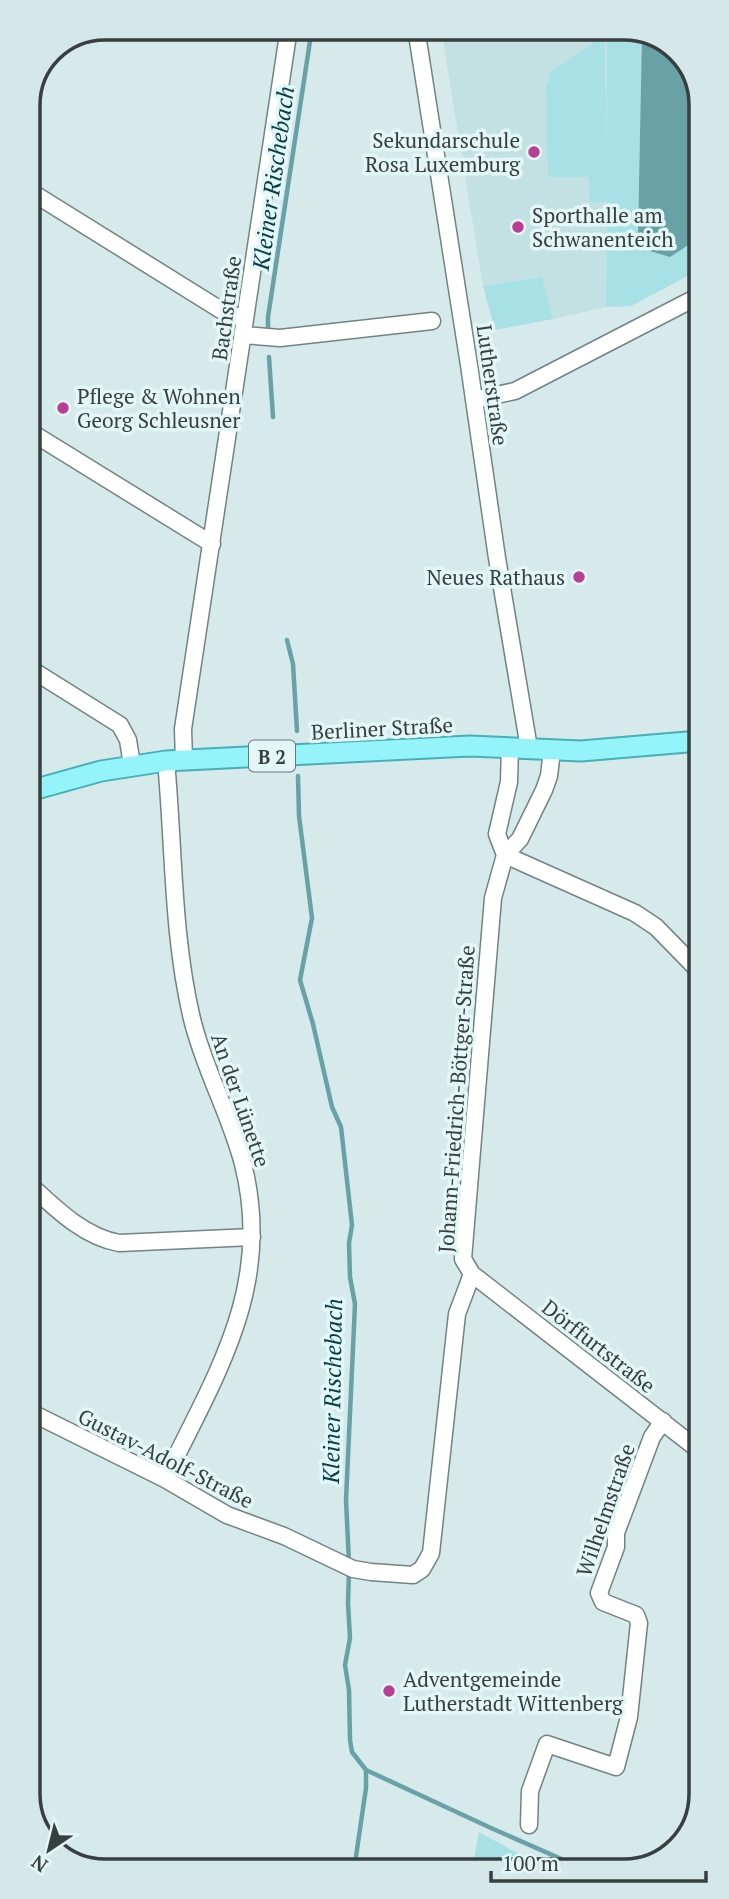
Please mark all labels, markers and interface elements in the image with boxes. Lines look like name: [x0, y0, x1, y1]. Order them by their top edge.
water label: Kleiner Rischebach: [245, 84, 301, 273]
place label: Sekundarschule Rosa Luxemburg: [365, 126, 521, 178]
marker: Sekundarschule Rosa Luxemburg: [526, 144, 542, 160]
place label: Sporthalle am Schwanenteich: [532, 201, 674, 253]
marker: Sporthalle am Schwanenteich: [510, 219, 526, 235]
street label: Bachstraße: [205, 254, 247, 362]
street label: Lutherstraße: [471, 323, 515, 447]
place label: Pflege & Wohnen Georg Schleusner: [77, 382, 241, 434]
marker: Pflege & Wohnen Georg Schleusner: [55, 400, 71, 416]
place label: Neues Rathaus: [426, 563, 565, 591]
marker: Neues Rathaus: [571, 569, 587, 585]
street label: Berliner Straße: [310, 710, 454, 746]
road number: B 2: [249, 740, 295, 772]
street label: Johann-Friedrich-Böttger-Straße: [431, 944, 481, 1254]
street label: An der Lünette: [205, 1029, 277, 1171]
street label: Dörffurtstraße: [537, 1293, 661, 1399]
water label: Kleiner Rischebach: [315, 1298, 349, 1485]
street label: Gustav-Adolf-Straße: [74, 1402, 258, 1514]
street label: Wilhelmstraße: [569, 1440, 641, 1580]
place label: Adventgemeinde Lutherstadt Wittenberg: [403, 1665, 624, 1717]
marker: Adventgemeinde Lutherstadt Wittenberg: [381, 1683, 397, 1699]
north arrow: [14, 1815, 84, 1885]
scale bar: [491, 1840, 706, 1884]
text: 100 m: [502, 1849, 559, 1877]
text: N: [25, 1850, 52, 1879]

